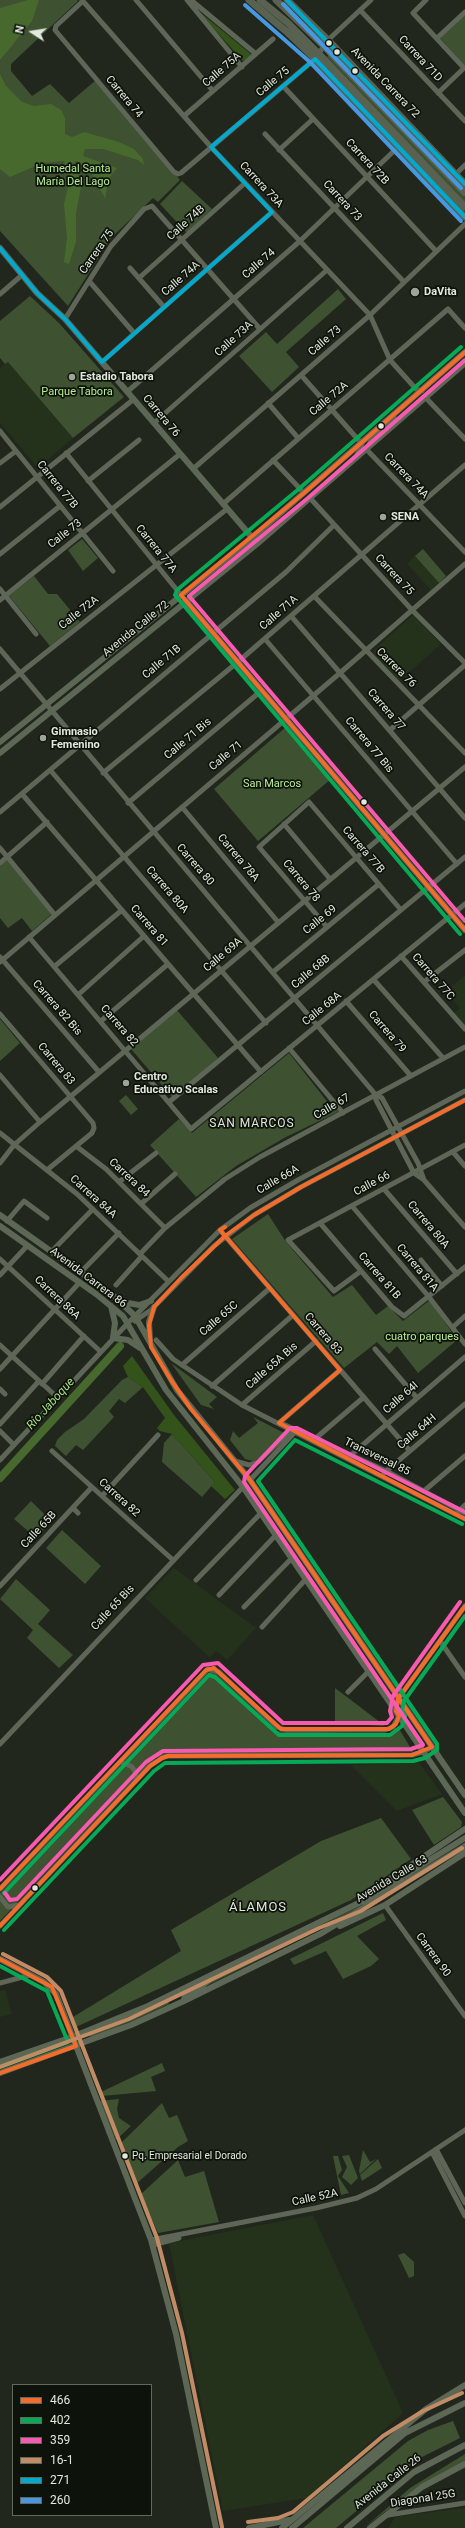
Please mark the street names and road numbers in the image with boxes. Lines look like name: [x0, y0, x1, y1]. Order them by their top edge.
street label: Carrera 71D: [395, 33, 445, 85]
street label: Avenida Carrera 72: [348, 45, 422, 121]
street label: Calle 75A: [200, 50, 244, 90]
street label: Calle 75: [254, 64, 292, 100]
street label: Carrera 74: [103, 73, 145, 121]
street label: Carrera 72B: [342, 136, 392, 188]
street label: Carrera 73A: [236, 159, 286, 211]
street label: Carrera 73: [320, 178, 364, 224]
street label: Calle 74B: [164, 203, 208, 243]
street label: Carrera 75: [77, 227, 117, 277]
street label: Calle 74: [240, 246, 278, 282]
street label: Calle 74A: [159, 259, 203, 299]
street label: Calle 73A: [212, 319, 256, 359]
street label: Calle 73: [306, 323, 344, 359]
street label: Calle 72A: [307, 379, 351, 419]
street label: Carrera 76: [140, 392, 182, 440]
street label: Carrera 74A: [381, 451, 431, 501]
street label: Carrera 77B: [34, 458, 80, 512]
street label: Calle 73: [45, 517, 85, 551]
street label: Carrera 77A: [133, 522, 179, 576]
street label: Carrera 75: [372, 552, 416, 598]
street label: Calle 72A: [57, 593, 101, 633]
street label: Calle 71A: [257, 593, 301, 633]
street label: Avenida Calle 72: [100, 598, 172, 660]
street label: Calle 71B: [140, 642, 184, 682]
street label: Carrera 76: [373, 645, 419, 691]
street label: Carrera 77: [364, 686, 408, 734]
street label: Carrera 77 Bis: [342, 714, 396, 776]
street label: Calle 71 Bis: [162, 716, 214, 762]
street label: Calle 71: [207, 738, 245, 774]
street label: Carrera 77B: [339, 824, 387, 876]
street label: Carrera 78A: [214, 832, 262, 884]
street label: Carrera 80: [173, 841, 217, 889]
street label: Carrera 78: [280, 857, 322, 905]
street label: Carrera 80A: [143, 864, 191, 916]
street label: Carrera 81: [127, 902, 171, 950]
street label: Calle 69: [301, 902, 339, 938]
street label: Calle 69A: [201, 935, 245, 975]
street label: Carrera 77C: [409, 951, 457, 1003]
street label: Calle 68B: [289, 952, 333, 992]
street label: Carrera 82 Bis: [29, 978, 85, 1038]
street label: Calle 68A: [300, 989, 344, 1029]
street label: Carrera 82: [97, 1002, 141, 1050]
street label: Carrera 79: [365, 1008, 409, 1056]
street label: Carrera 83: [35, 1040, 77, 1088]
street label: Calle 67: [312, 1091, 352, 1123]
street label: Carrera 84: [106, 1156, 152, 1200]
street label: Calle 66A: [255, 1163, 301, 1197]
street label: Calle 66: [351, 1169, 393, 1199]
street label: Carrera 84A: [67, 1173, 119, 1221]
street label: Carrera 80A: [404, 1199, 452, 1251]
street label: Carrera 81A: [393, 1242, 441, 1294]
street label: Avenida Carrera 86: [47, 1245, 129, 1311]
street label: Carrera 81B: [355, 1250, 403, 1302]
street label: Carrera 86A: [31, 1273, 83, 1323]
street label: Calle 65C: [197, 1299, 241, 1339]
street label: Carrera 83: [301, 1310, 345, 1358]
street label: Calle 65A Bis: [243, 1340, 301, 1392]
street label: Calle 64I: [381, 1379, 421, 1417]
street label: Calle 64H: [395, 1412, 439, 1452]
street label: Transversal 85: [342, 1435, 412, 1479]
street label: Carrera 82: [96, 1476, 142, 1520]
street label: Calle 65B: [18, 1509, 60, 1551]
street label: Calle 65 Bis: [89, 1583, 137, 1633]
street label: Avenida Calle 63: [354, 1852, 430, 1906]
street label: Carrera 90: [413, 1931, 453, 1979]
street label: Calle 52A: [291, 2187, 339, 2209]
street label: Avenida Calle 26: [352, 2452, 424, 2512]
street label: Diagonal 25G: [390, 2487, 456, 2511]

